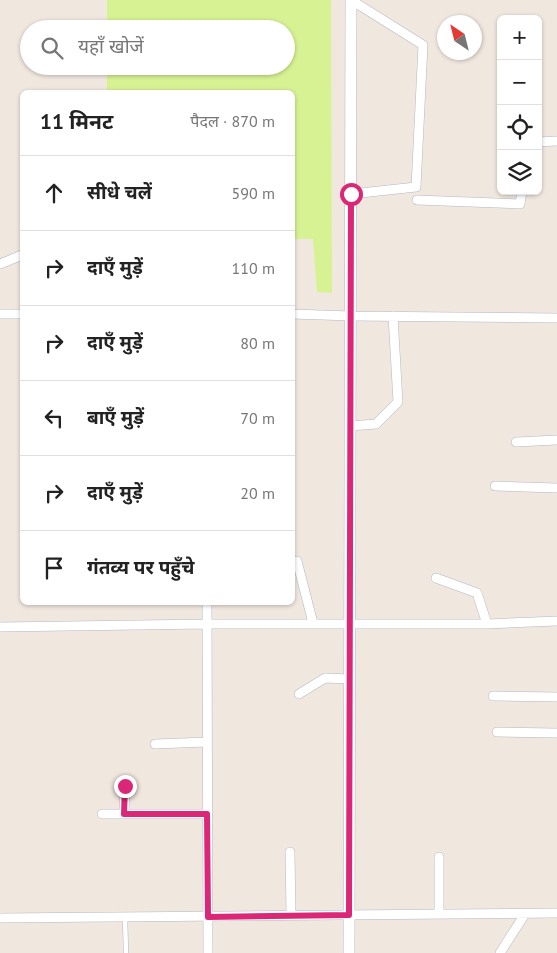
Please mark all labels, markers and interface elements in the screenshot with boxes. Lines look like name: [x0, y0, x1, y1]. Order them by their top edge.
north arrow: [437, 15, 482, 60]
map controls: [497, 15, 542, 195]
button: +: [497, 15, 542, 60]
search box: [20, 20, 295, 75]
icon: search: [38, 34, 66, 62]
text: यहाँ खोजें: [78, 34, 144, 58]
button: −: [497, 60, 542, 105]
button: locate: [497, 105, 542, 150]
text: 11 मिनट: [40, 108, 113, 135]
text: पैदल · 870 m: [190, 111, 275, 131]
button: layers: [497, 150, 542, 195]
icon: ahead: [40, 179, 68, 207]
text: सीधे चलें: [87, 180, 152, 204]
text: 590 m: [232, 183, 275, 203]
route start: [340, 183, 363, 206]
icon: right: [40, 254, 68, 282]
text: दाएँ मुड़ें: [87, 255, 143, 279]
text: 110 m: [232, 258, 275, 278]
icon: right: [40, 329, 68, 357]
text: दाएँ मुड़ें: [87, 330, 143, 354]
text: 80 m: [240, 333, 275, 353]
icon: left: [40, 404, 68, 432]
text: बाएँ मुड़ें: [87, 405, 144, 429]
text: 70 m: [240, 408, 275, 428]
icon: right: [40, 479, 68, 507]
text: दाएँ मुड़ें: [87, 480, 143, 504]
text: 20 m: [240, 483, 275, 503]
icon: arrive: [40, 554, 68, 582]
text: गंतव्य पर पहुँचे: [87, 555, 194, 579]
route end: [114, 775, 137, 798]

